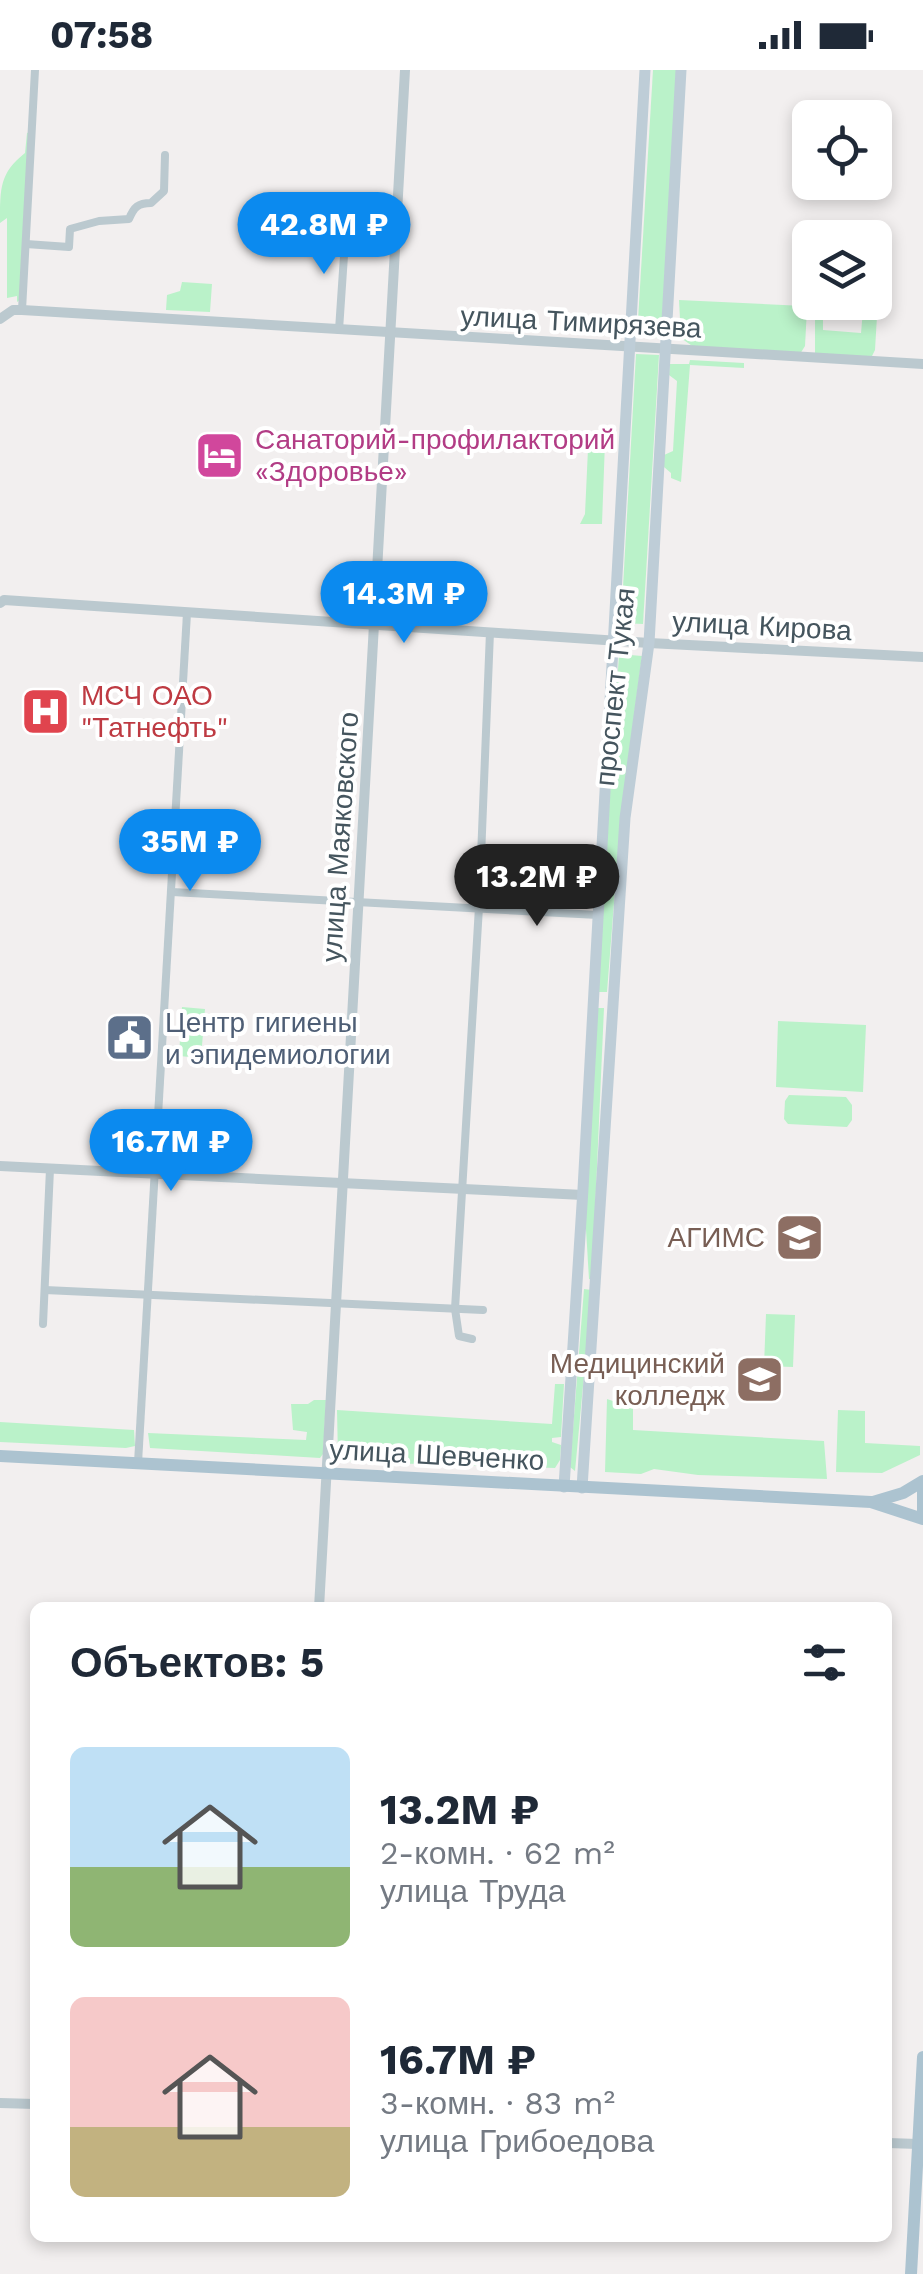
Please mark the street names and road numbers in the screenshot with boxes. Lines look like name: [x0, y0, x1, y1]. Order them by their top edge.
street label: улица Тимирязева: [460, 299, 703, 345]
street label: проспект Тукая: [588, 586, 642, 788]
street label: улица Кирова: [671, 605, 853, 647]
street label: улица Маяковского: [315, 711, 365, 963]
street label: улица Шевченко: [329, 1433, 545, 1477]

